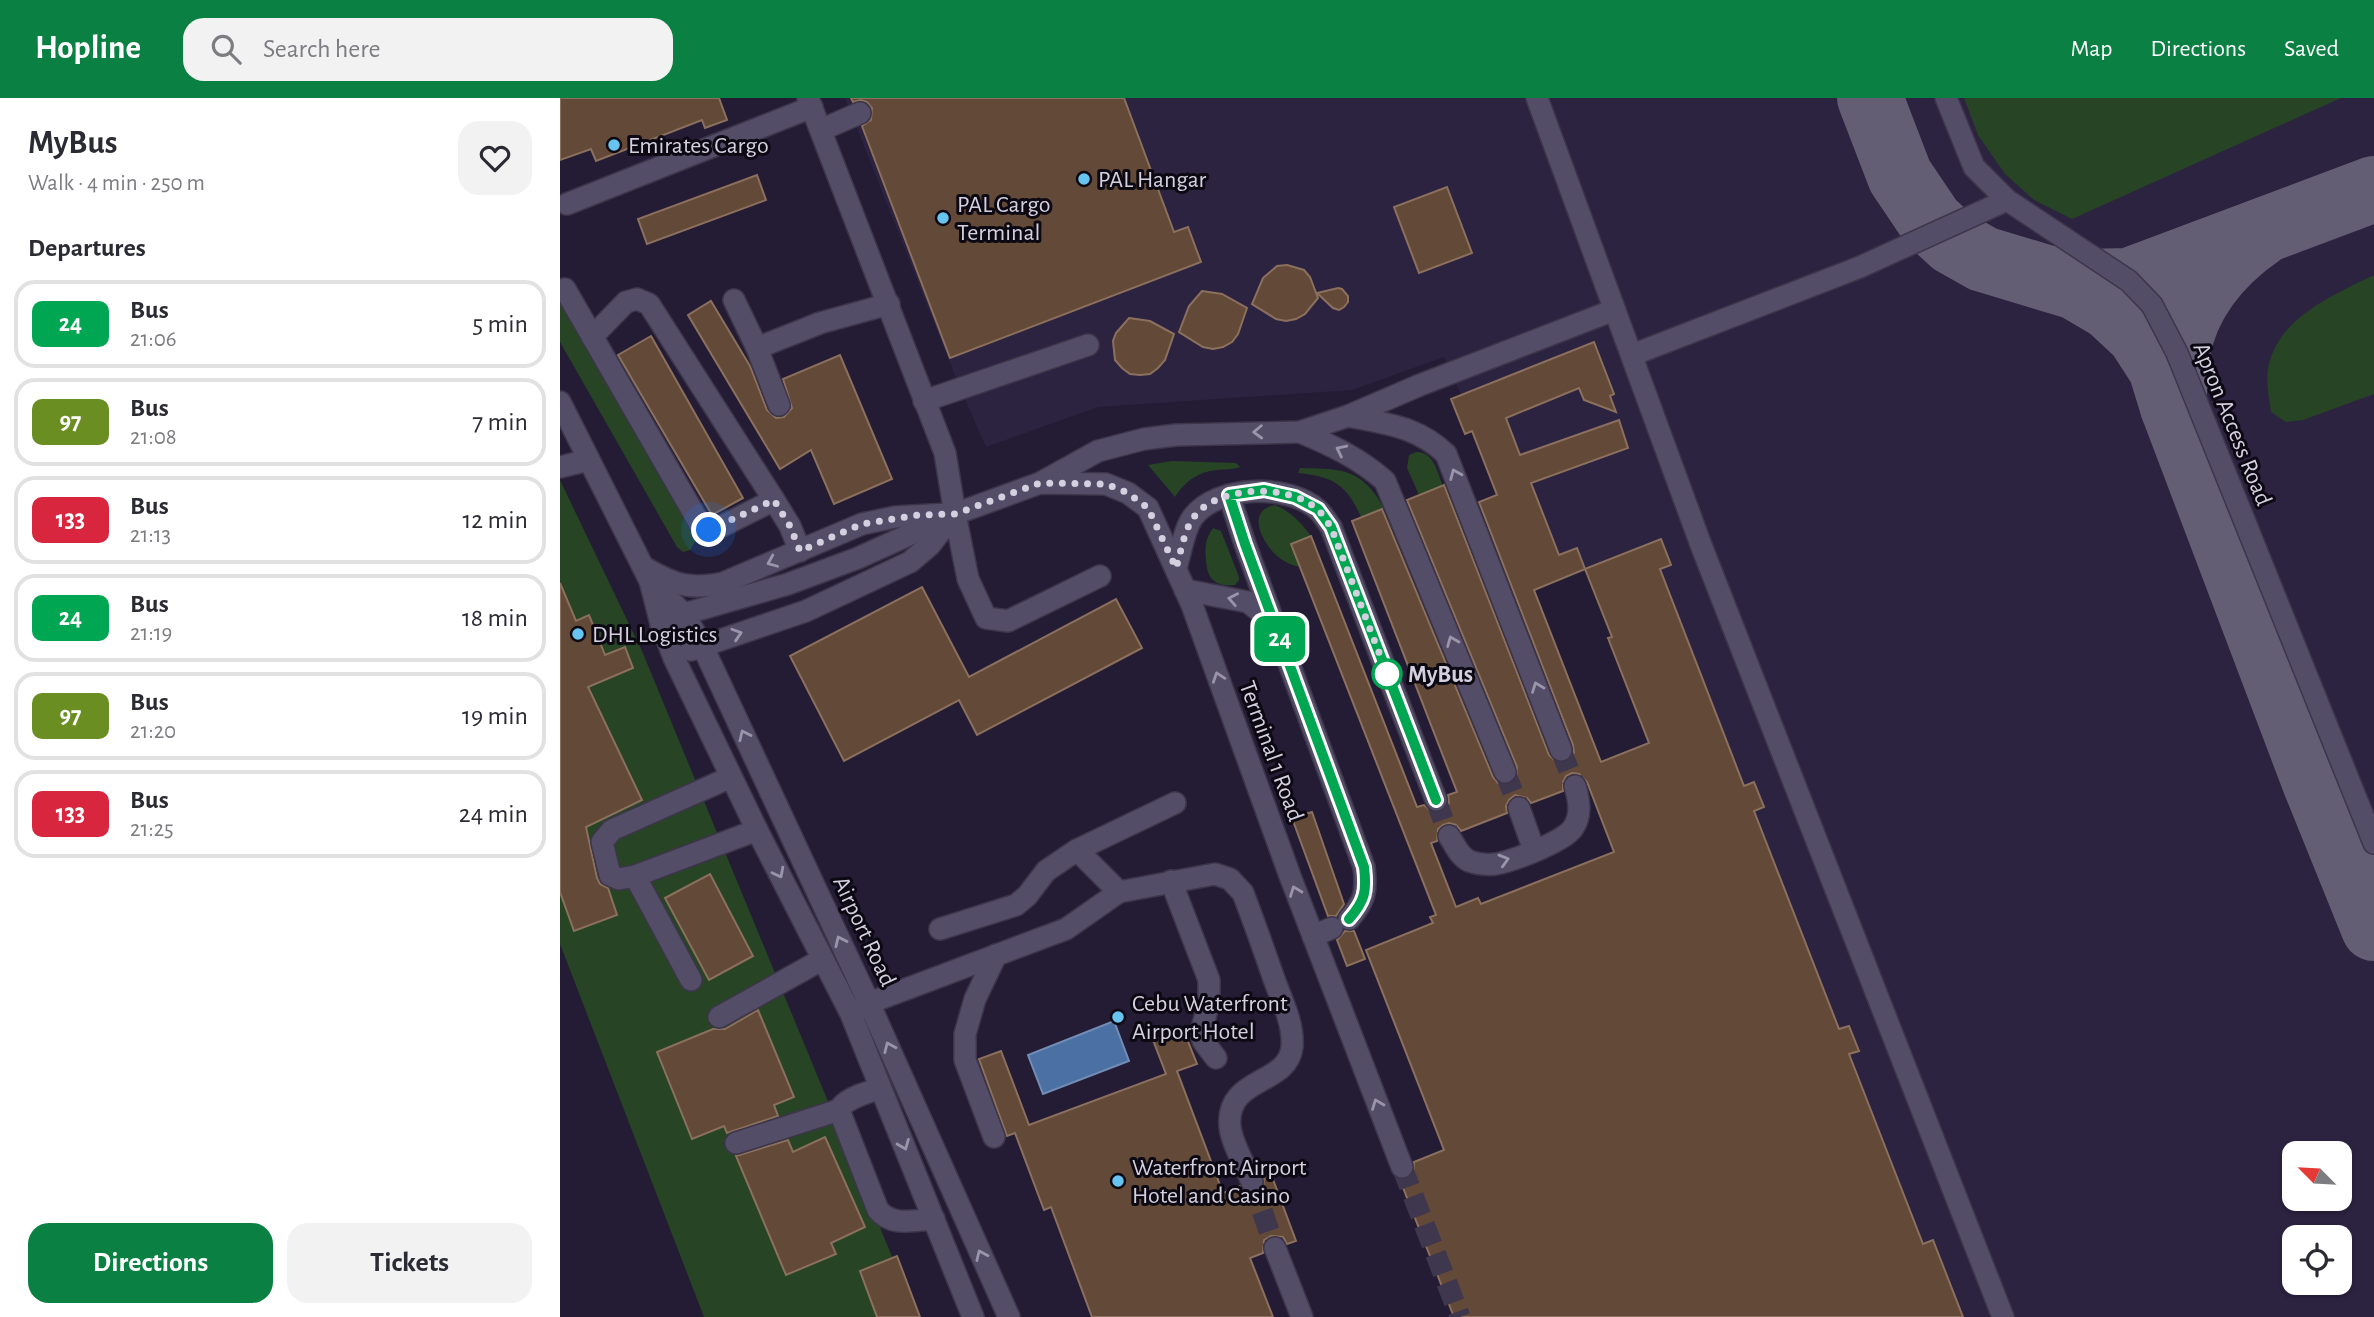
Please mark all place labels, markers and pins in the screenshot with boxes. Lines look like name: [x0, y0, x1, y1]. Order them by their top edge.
place label: Emirates Cargo: [628, 134, 769, 158]
marker: Emirates Cargo: [606, 137, 622, 153]
place label: PAL Hangar: [1098, 168, 1206, 192]
marker: PAL Hangar: [1076, 171, 1092, 187]
place label: PAL Cargo Terminal: [957, 193, 1051, 245]
marker: PAL Cargo Terminal: [935, 210, 951, 226]
place label: DHL Logistics: [592, 623, 717, 647]
marker: DHL Logistics: [570, 626, 586, 642]
marker: MyBus: [1372, 659, 1402, 689]
place label: MyBus: [1408, 663, 1473, 687]
place label: Cebu Waterfront Airport Hotel: [1132, 992, 1288, 1044]
marker: Cebu Waterfront Airport Hotel: [1110, 1009, 1126, 1025]
place label: Waterfront Airport Hotel and Casino: [1132, 1156, 1307, 1208]
marker: Waterfront Airport Hotel and Casino: [1110, 1173, 1126, 1189]

